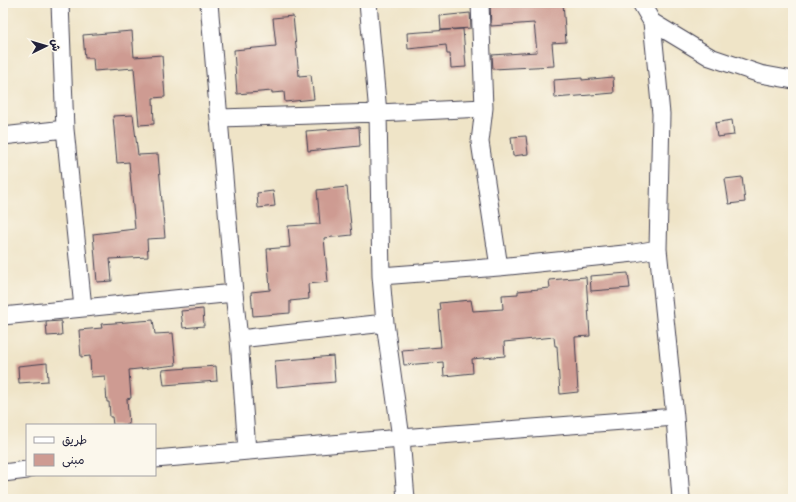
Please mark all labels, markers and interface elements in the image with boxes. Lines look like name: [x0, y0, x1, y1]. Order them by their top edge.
north arrow: [26, 26, 66, 66]
text: ش: [47, 39, 62, 52]
legend: [26, 424, 156, 476]
text: طريق: [62, 433, 87, 449]
text: مبنى: [62, 453, 85, 469]

